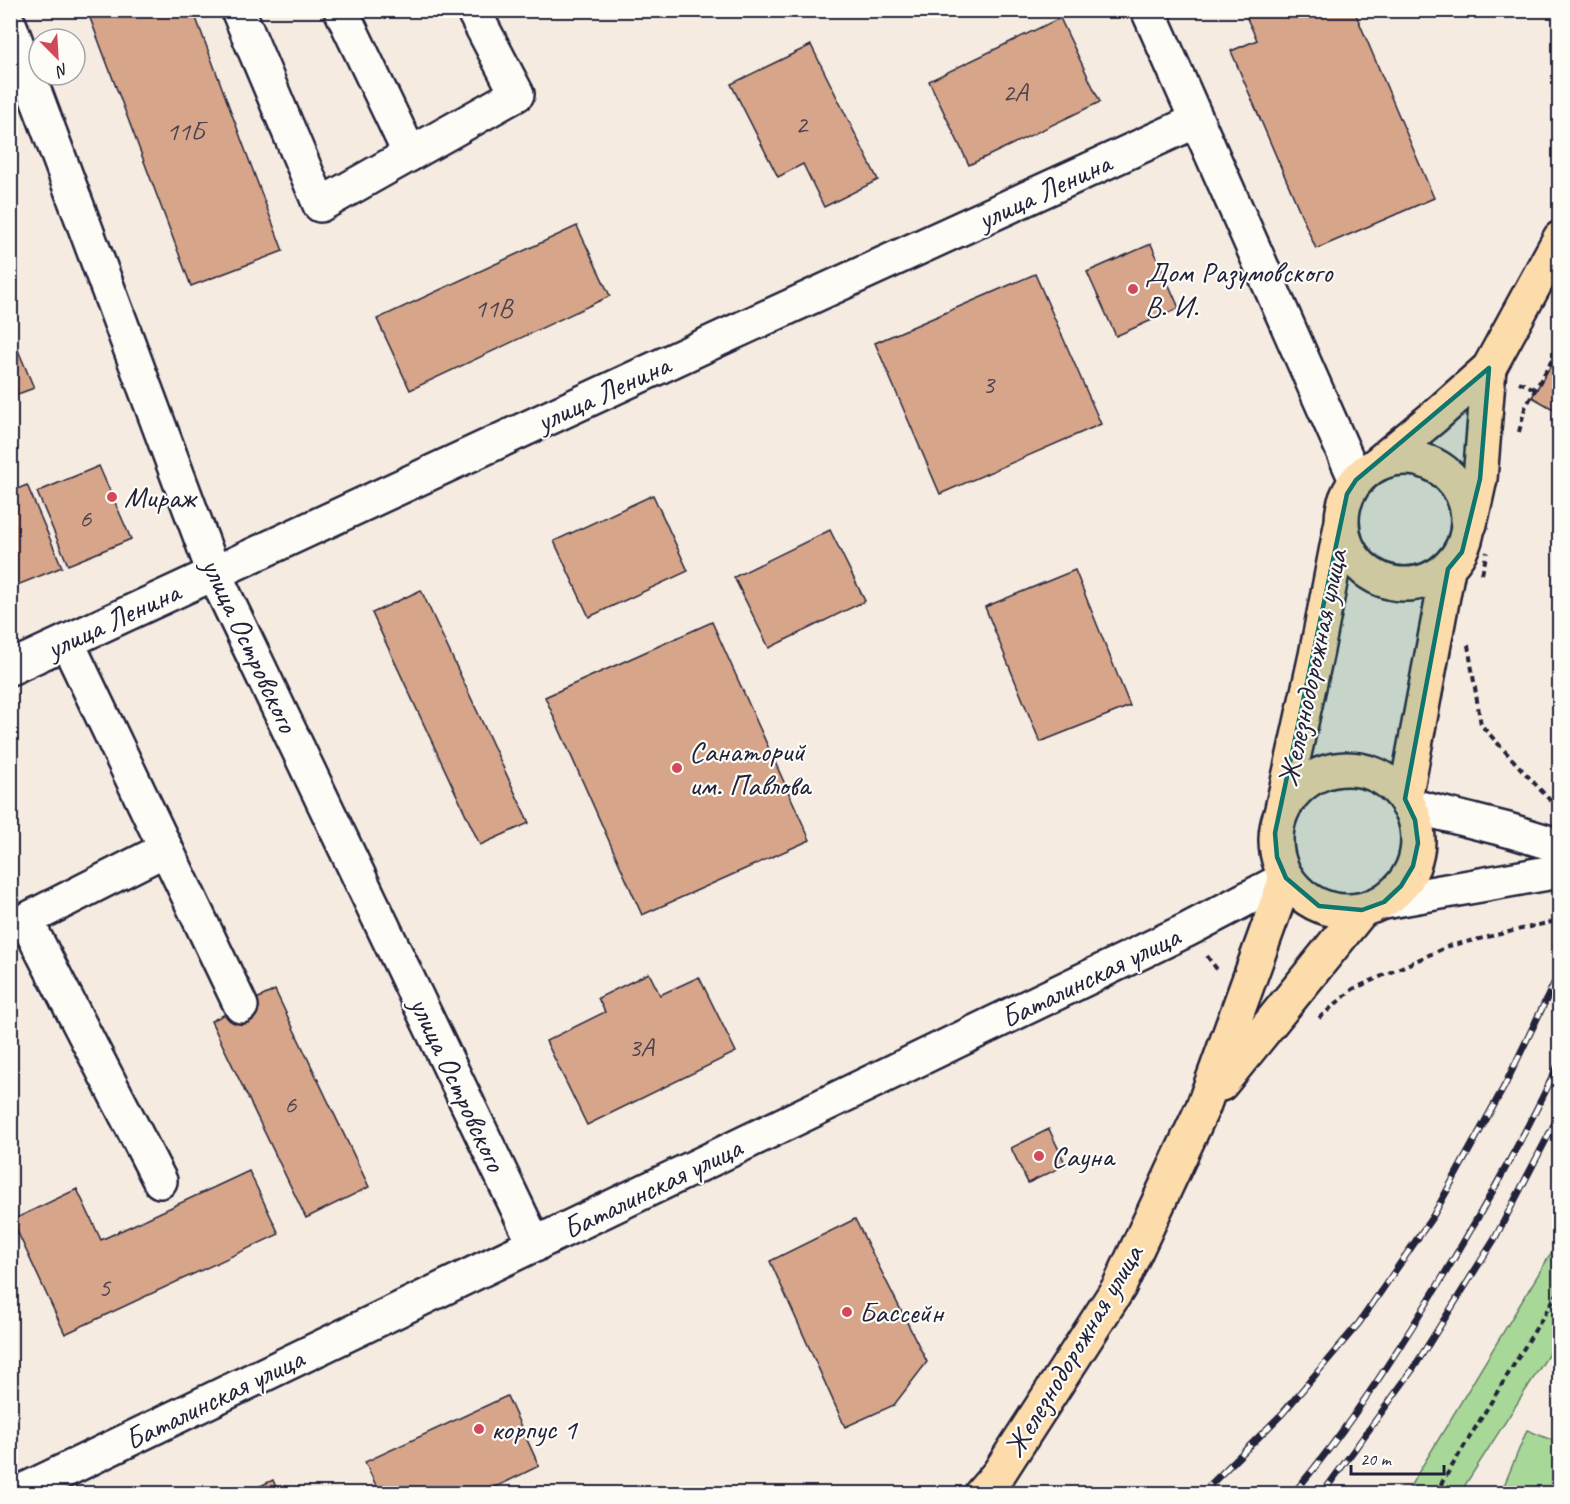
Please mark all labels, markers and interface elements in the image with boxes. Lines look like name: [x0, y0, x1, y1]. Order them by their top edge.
north arrow: [27, 27, 87, 87]
text: N: [51, 59, 71, 82]
house number: 2А: [1002, 75, 1029, 109]
house number: 2: [795, 107, 809, 141]
house number: 11Б: [166, 114, 208, 148]
street label: улица Ленина: [970, 143, 1119, 239]
place label: Дом Разумовского В. И.: [1145, 253, 1334, 325]
marker: Дом Разумовского В. И.: [1126, 282, 1140, 296]
house number: 11В: [474, 291, 514, 325]
street label: улица Ленина: [529, 345, 678, 441]
house number: 3: [982, 367, 996, 401]
place label: Мираж: [124, 478, 198, 516]
marker: Мираж: [105, 490, 119, 504]
house number: 6: [79, 501, 92, 535]
street label: Железнодорожная улица: [1268, 544, 1356, 790]
street label: улица Островского: [192, 550, 308, 739]
street label: улица Ленина: [39, 572, 188, 668]
place label: Санаторий им. Павлова: [689, 732, 813, 804]
marker: Санаторий им. Павлова: [670, 761, 684, 775]
street label: Баталинская улица: [994, 916, 1187, 1037]
street label: улица Островского: [400, 989, 516, 1178]
house number: 3А: [628, 1030, 655, 1064]
house number: 6: [284, 1087, 297, 1121]
street label: Баталинская улица: [556, 1127, 749, 1248]
place label: Сауна: [1051, 1137, 1116, 1175]
marker: Сауна: [1032, 1149, 1046, 1163]
street label: Железнодорожная улица: [995, 1236, 1152, 1464]
house number: 5: [98, 1270, 112, 1304]
place label: Бассейн: [859, 1293, 945, 1331]
marker: Бассейн: [840, 1305, 854, 1319]
street label: Баталинская улица: [118, 1338, 311, 1459]
place label: корпус 1: [491, 1410, 578, 1448]
marker: корпус 1: [472, 1422, 486, 1436]
scale bar: [1351, 1438, 1444, 1476]
text: 20 m: [1360, 1448, 1393, 1470]

